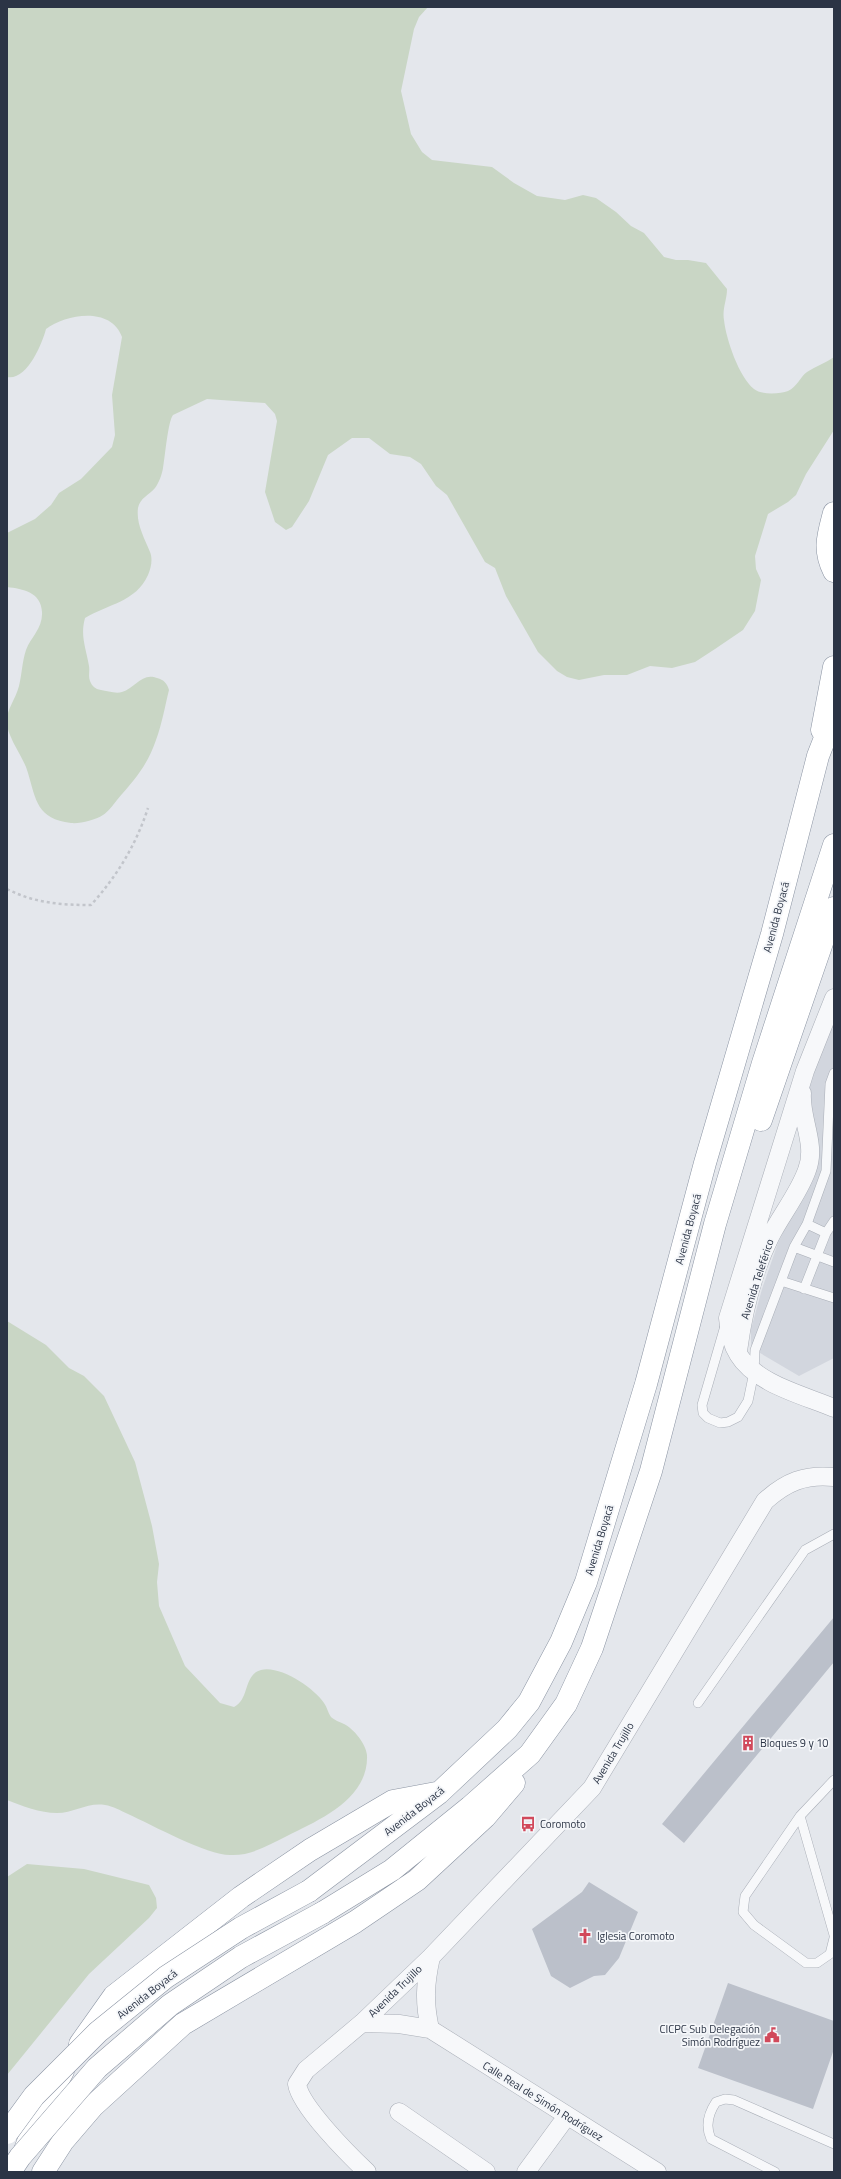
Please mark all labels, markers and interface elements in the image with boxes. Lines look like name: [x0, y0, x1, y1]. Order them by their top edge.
street label: Avenida Boyacá: [759, 879, 793, 954]
street label: Avenida Boyacá: [671, 1191, 705, 1266]
street label: Avenida Teleférico: [736, 1237, 778, 1321]
street label: Avenida Boyacá: [581, 1502, 617, 1577]
street label: Avenida Trujillo: [588, 1719, 638, 1787]
building icon: Bloques 9 y 10: [739, 1734, 757, 1752]
place label: Bloques 9 y 10: [760, 1735, 828, 1751]
street label: Avenida Boyacá: [380, 1782, 448, 1840]
bus stop icon: Coromoto: [519, 1815, 537, 1833]
place label: Coromoto: [540, 1816, 586, 1832]
church icon: Iglesia Coromoto: [576, 1927, 594, 1945]
place label: Iglesia Coromoto: [597, 1928, 675, 1944]
street label: Avenida Trujillo: [364, 1961, 426, 2021]
street label: Avenida Boyacá: [113, 1965, 181, 2023]
place label: CICPC Sub Delegación Simón Rodríguez: [660, 2021, 760, 2050]
public building icon: CICPC Sub Delegación Simón Rodríguez: [763, 2026, 781, 2044]
street label: Calle Real de Simón Rodríguez: [480, 2057, 606, 2145]

